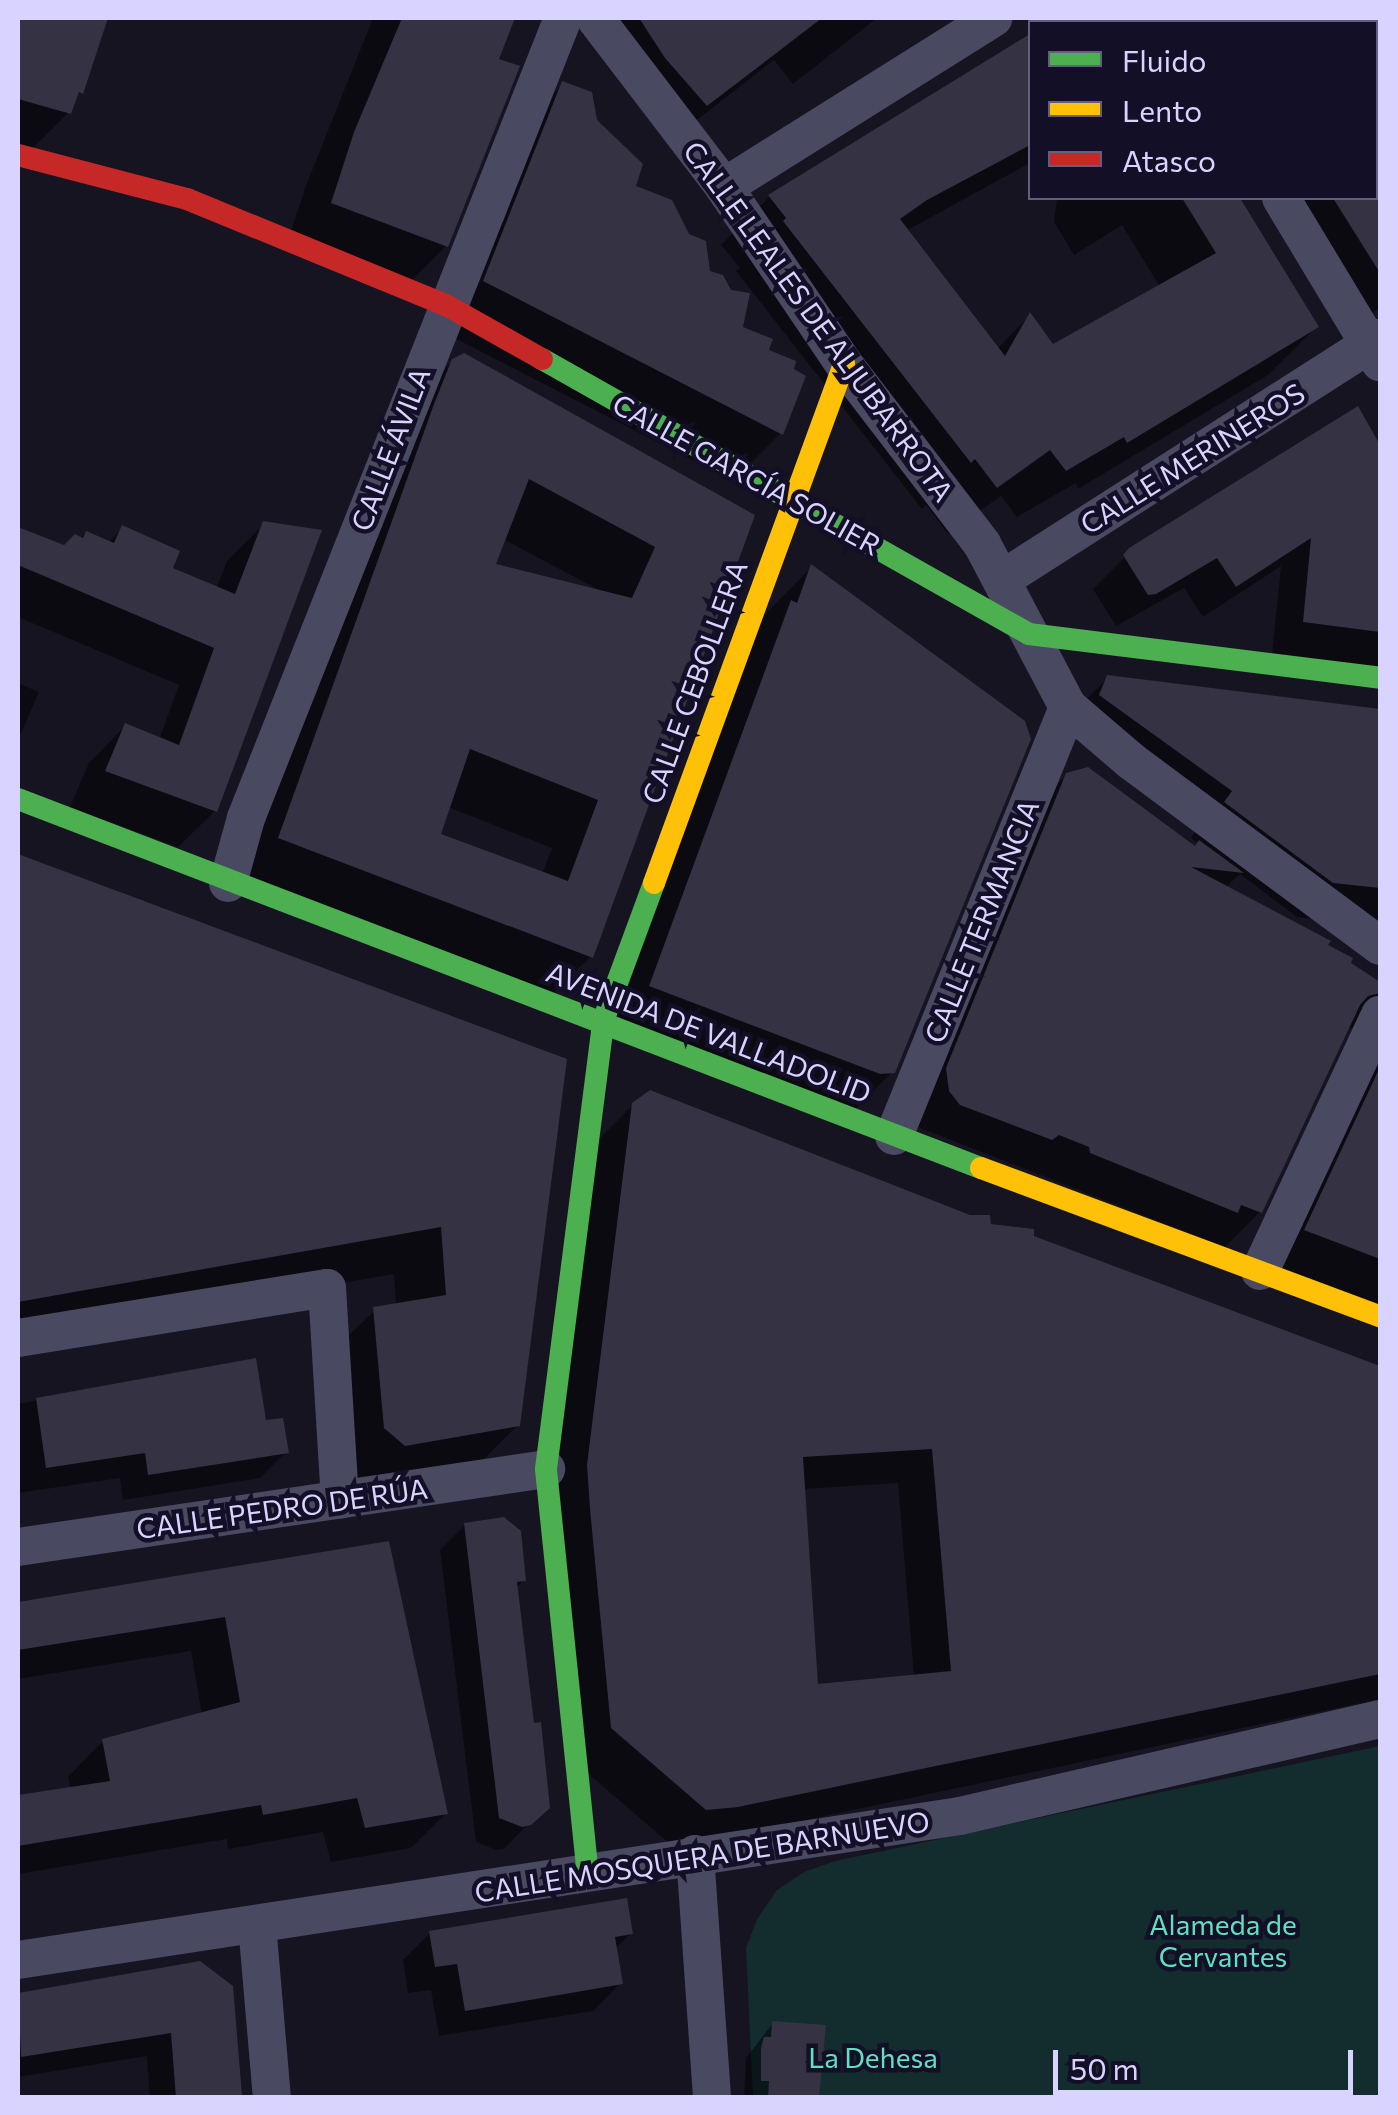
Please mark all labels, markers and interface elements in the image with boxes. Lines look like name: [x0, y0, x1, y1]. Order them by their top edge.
legend: [1028, 20, 1378, 200]
text: Fluido: [1122, 41, 1207, 78]
text: Lento: [1122, 91, 1202, 128]
street label: CALLE LEALES DE ALJUBARROTA: [677, 134, 961, 508]
text: Atasco: [1122, 141, 1216, 178]
street label: CALLE ÁVILA: [343, 363, 437, 535]
street label: CALLE MERINEROS: [1074, 375, 1310, 541]
street label: CALLE GARCÍA SOLIER: [607, 386, 887, 562]
street label: CALLE CEBOLLERA: [634, 556, 754, 808]
street label: CALLE TERMANCIA: [917, 794, 1045, 1048]
street label: AVENIDA DE VALLADOLID: [542, 954, 876, 1110]
street label: CALLE PEDRO DE RÚA: [134, 1471, 430, 1545]
street label: CALLE MOSQUERA DE BARNUEVO: [472, 1803, 932, 1909]
park label: Alameda de Cervantes: [1149, 1907, 1297, 1973]
scale bar: [1058, 2030, 1358, 2092]
park label: La Dehesa: [808, 2040, 938, 2074]
text: 50 m: [1070, 2049, 1139, 2086]

